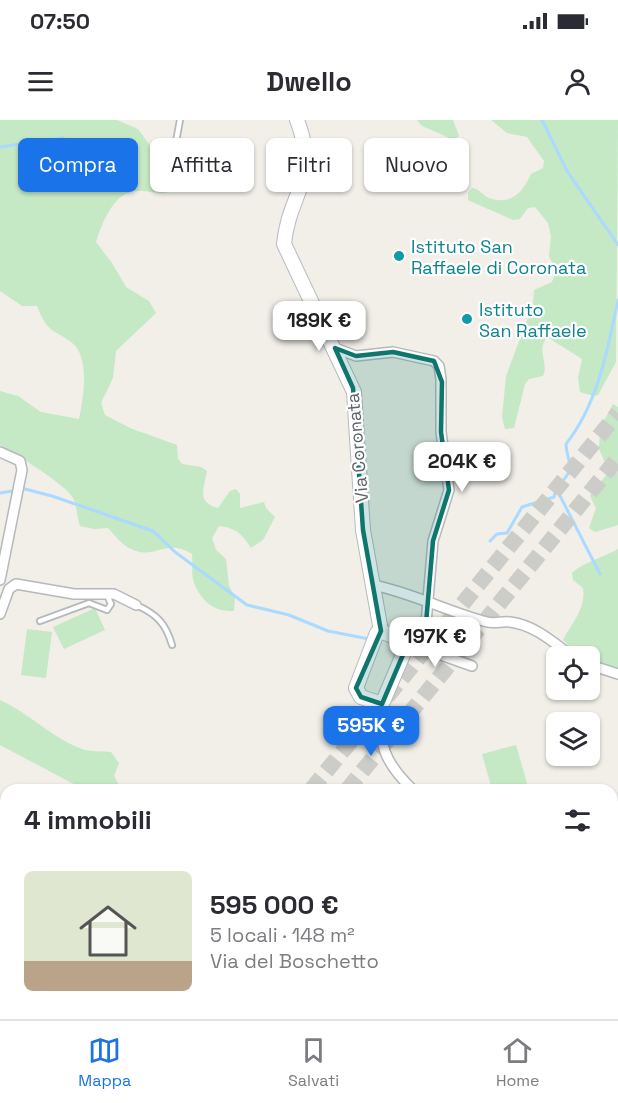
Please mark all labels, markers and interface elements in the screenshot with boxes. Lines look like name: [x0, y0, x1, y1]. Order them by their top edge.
text: 07:50: [30, 7, 90, 35]
text: Dwello: [266, 64, 352, 99]
icon: menu: [24, 65, 57, 98]
icon: person: [561, 65, 594, 98]
chip: Compra: [18, 138, 138, 192]
chip: Affitta: [150, 138, 254, 192]
chip: Filtri: [266, 138, 352, 192]
chip: Nuovo: [364, 138, 469, 192]
place label: Istituto San Raffaele di Coronata: [411, 235, 586, 279]
marker: Istituto San Raffaele di Coronata: [392, 249, 406, 263]
place label: Istituto San Raffaele: [479, 298, 587, 342]
pin: 189K €: [270, 301, 368, 352]
text: 189K €: [287, 307, 351, 333]
marker: Istituto San Raffaele: [460, 312, 474, 326]
street label: Via Coronata: [341, 392, 373, 504]
pin: 204K €: [413, 442, 511, 493]
text: 204K €: [428, 448, 496, 474]
pin: 197K €: [386, 617, 484, 668]
text: 197K €: [403, 623, 467, 649]
map controls: [546, 646, 600, 766]
button: locate: [546, 646, 600, 700]
pin: 595K €: [322, 706, 420, 757]
text: 595K €: [337, 712, 405, 738]
button: layers: [546, 712, 600, 766]
text: 4 immobili: [24, 803, 152, 837]
icon: filters: [561, 804, 594, 837]
text: 595 000 €: [210, 888, 339, 922]
icon: home: [72, 895, 144, 967]
text: 5 locali · 148 m²: [210, 922, 355, 948]
text: Via del Boschetto: [210, 948, 379, 974]
tab: Mappa: [78, 1034, 131, 1091]
tab: Salvati: [288, 1034, 339, 1091]
tab: Home: [496, 1034, 540, 1091]

